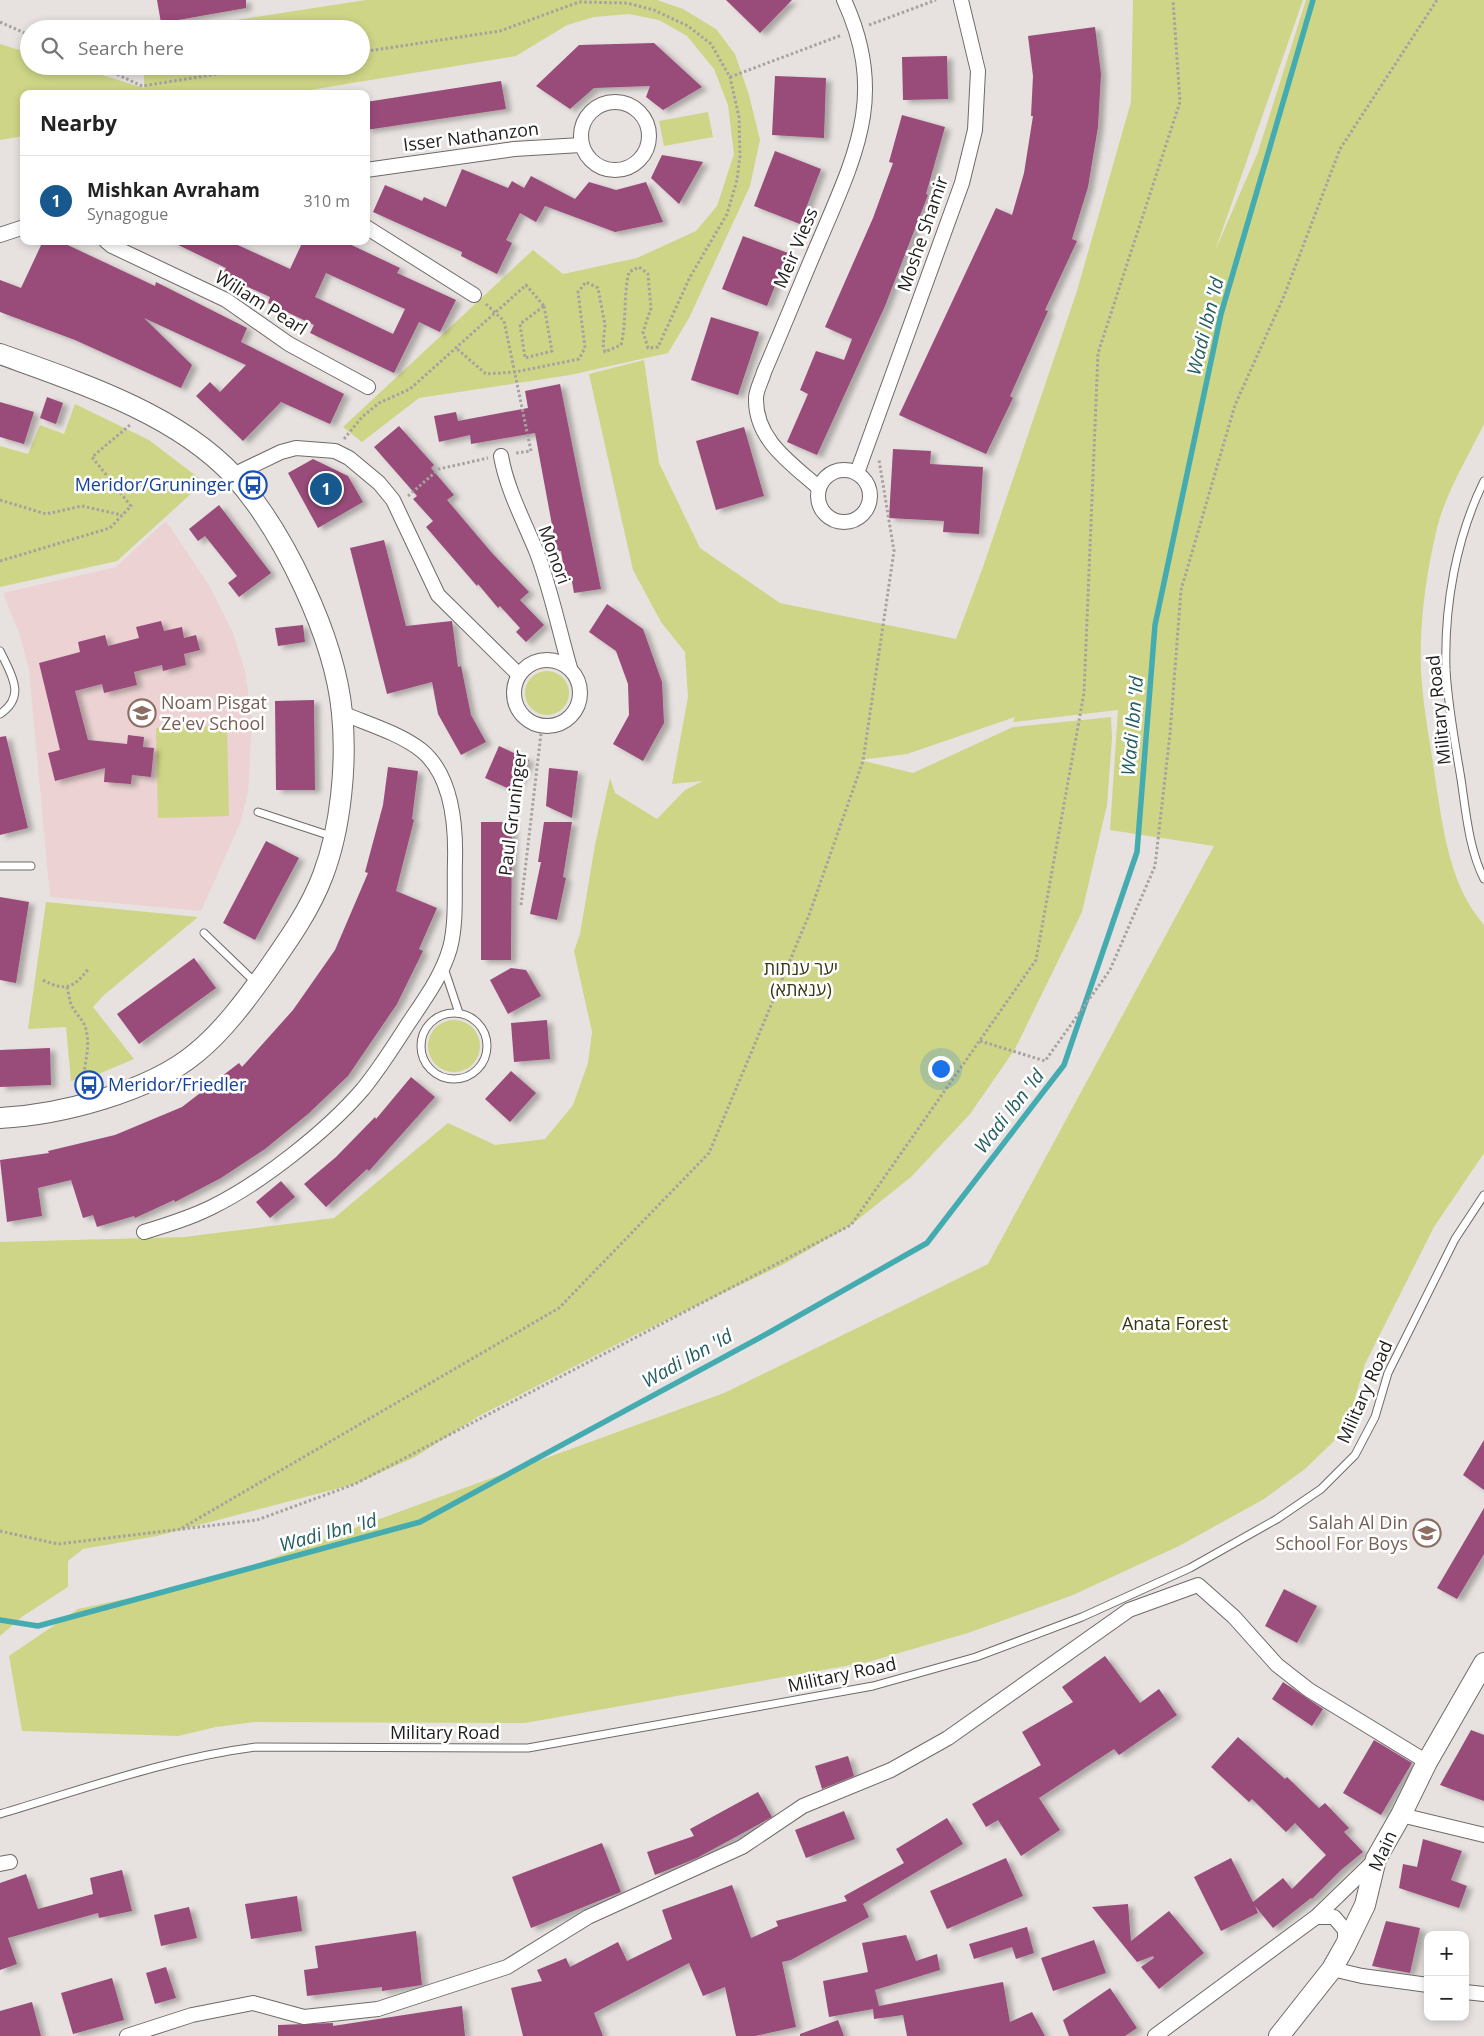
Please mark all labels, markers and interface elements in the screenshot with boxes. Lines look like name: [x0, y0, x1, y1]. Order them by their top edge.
search box: [20, 20, 370, 75]
icon: search: [38, 34, 66, 62]
text: Search here: [78, 35, 184, 61]
text: Nearby: [40, 109, 117, 137]
street label: Isser Nathanzon: [402, 116, 540, 156]
street label: Moshe Shamir: [891, 172, 953, 295]
text: Mishkan Avraham: [87, 177, 260, 203]
text: 1: [51, 190, 61, 212]
text: 310 m: [304, 190, 350, 212]
text: Synagogue: [87, 203, 168, 225]
street label: Meir Viess: [767, 204, 823, 292]
street label: Wiliam Pearl: [211, 264, 312, 340]
water label: Wadi Ibn 'Id: [1180, 273, 1230, 378]
bus stop icon: Meridor/Gruninger: [238, 470, 268, 500]
pin: 1: [310, 470, 342, 508]
place label: Meridor/Gruninger: [75, 472, 235, 496]
street label: Monori: [533, 522, 577, 587]
street label: Military Road: [1420, 654, 1456, 766]
water label: Wadi Ibn 'Id: [1115, 674, 1149, 777]
place label: Noam Pisgat Ze'ev School: [161, 690, 267, 735]
school or university icon: Noam Pisgat Ze'ev School: [127, 698, 157, 728]
street label: Paul Gruninger: [492, 748, 532, 877]
park label: יער ענתות (ענאתא): [764, 956, 838, 1001]
your location: [928, 1056, 954, 1082]
water label: Wadi Ibn 'Id: [968, 1063, 1051, 1158]
bus stop icon: Meridor/Friedler: [74, 1070, 104, 1100]
place label: Meridor/Friedler: [108, 1072, 247, 1096]
park label: Anata Forest: [1122, 1311, 1228, 1335]
water label: Wadi Ibn 'Id: [637, 1322, 738, 1394]
street label: Military Road: [1331, 1336, 1397, 1447]
water label: Wadi Ibn 'Id: [276, 1506, 381, 1557]
place label: Salah Al Din School For Boys: [1275, 1510, 1408, 1555]
school or university icon: Salah Al Din School For Boys: [1412, 1518, 1442, 1548]
street label: Military Road: [785, 1651, 898, 1697]
street label: Military Road: [390, 1720, 500, 1744]
street label: Main: [1362, 1827, 1402, 1875]
map controls: [1424, 1931, 1469, 2021]
button: +: [1424, 1931, 1469, 1976]
button: −: [1424, 1976, 1469, 2021]

